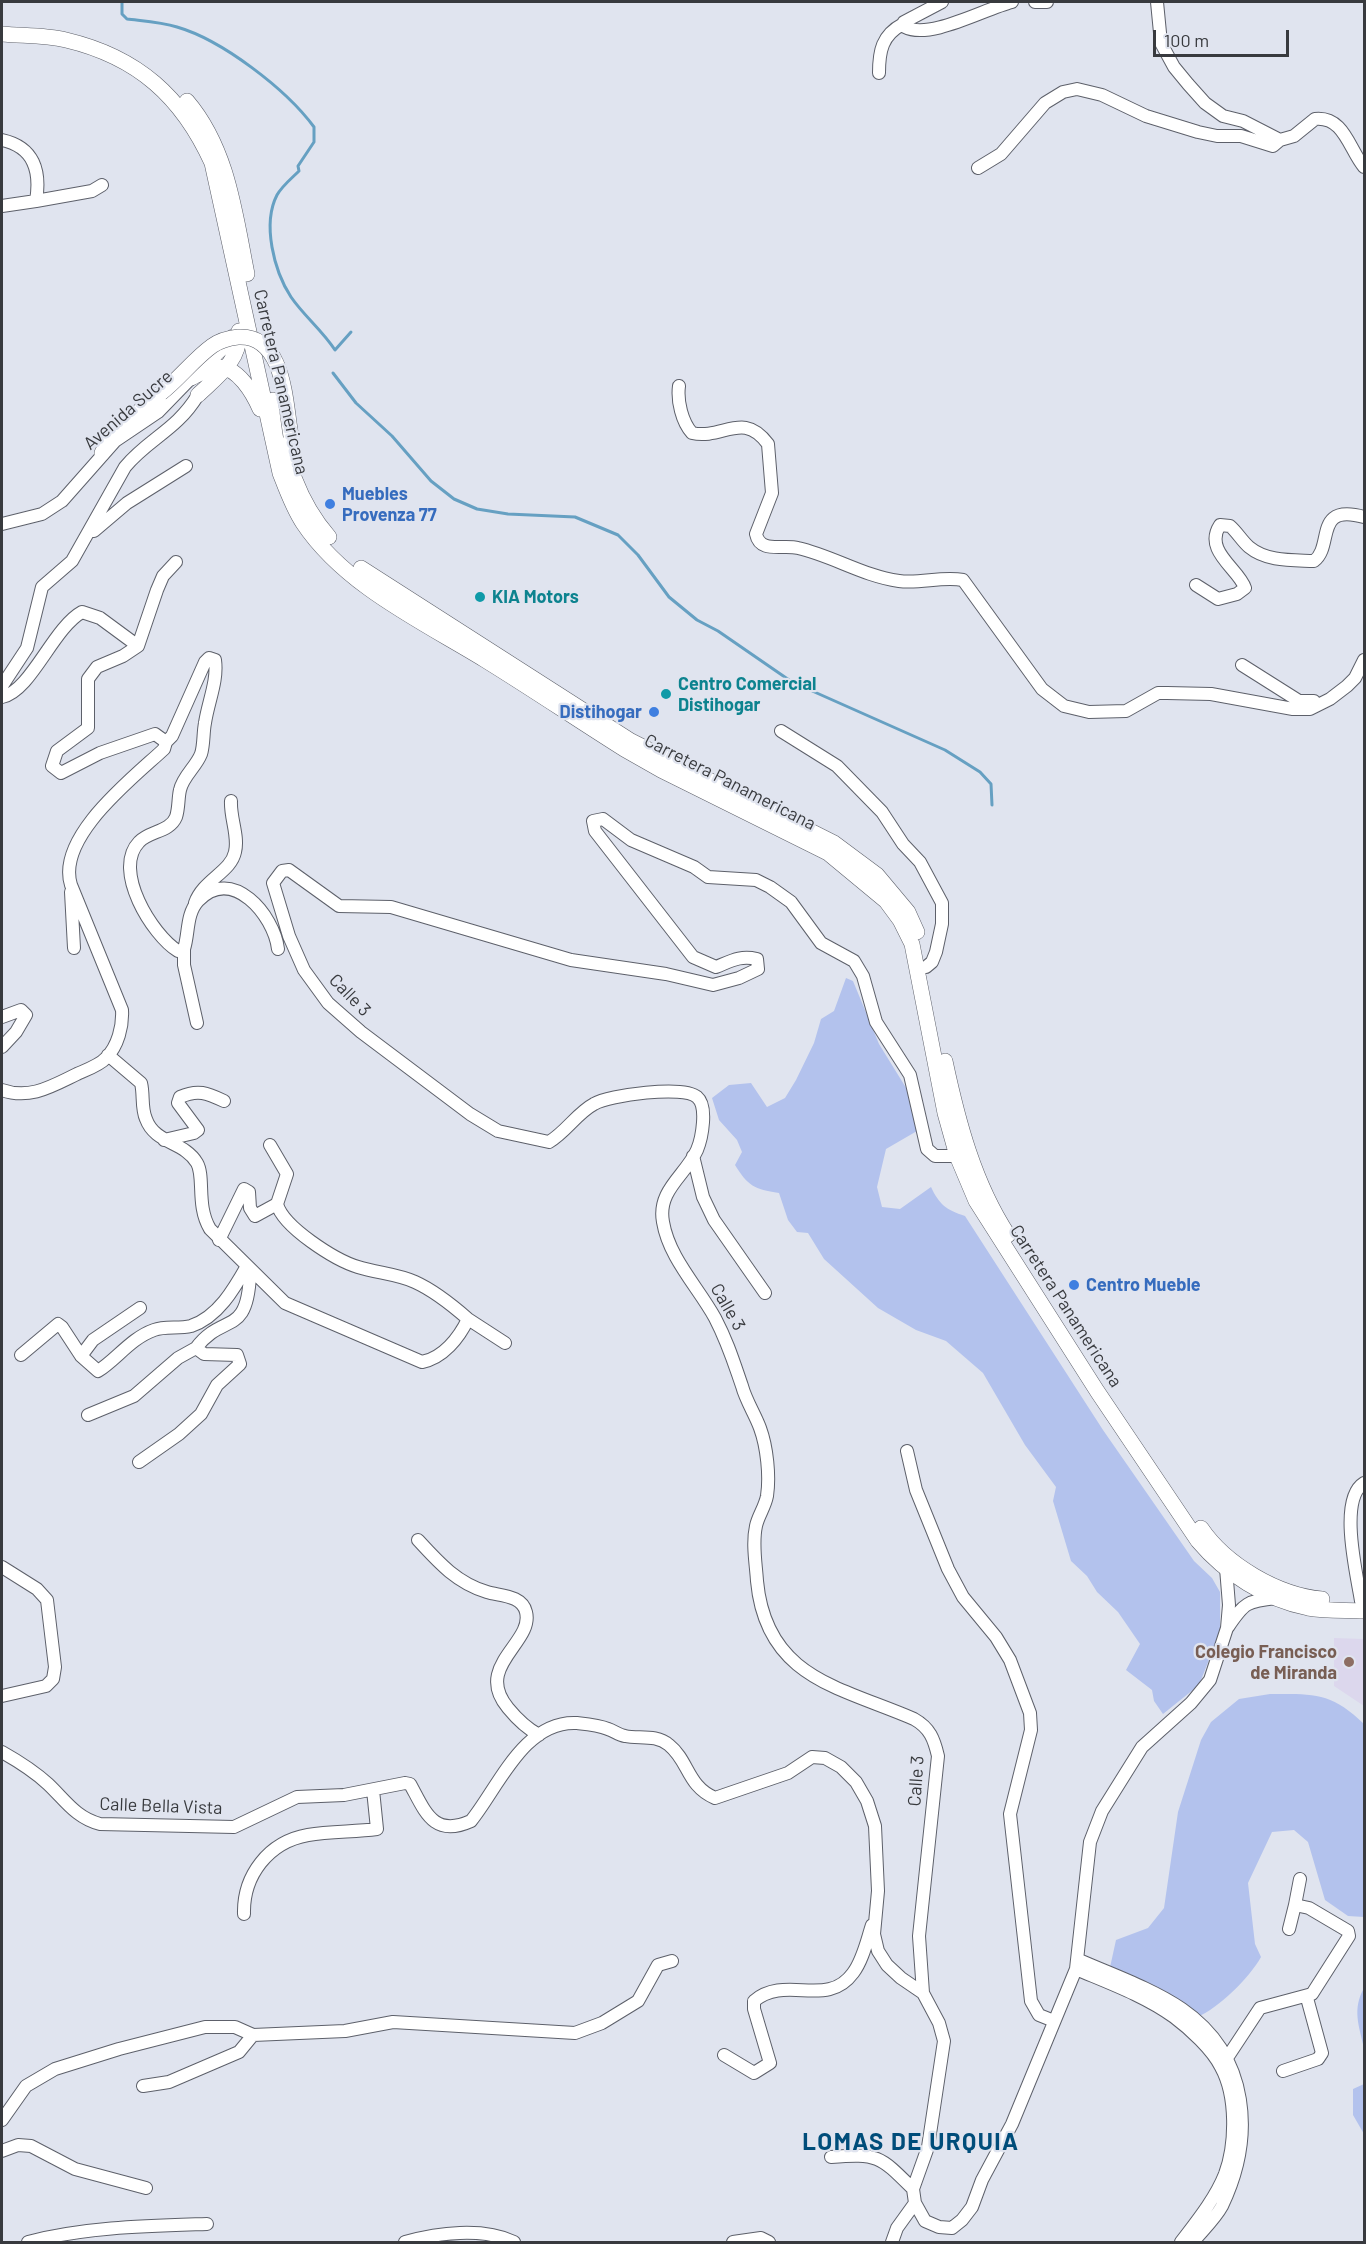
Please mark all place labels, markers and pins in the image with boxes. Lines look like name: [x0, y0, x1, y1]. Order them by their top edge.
place label: Muebles Provenza 77: [342, 483, 437, 526]
marker: Muebles Provenza 77: [323, 497, 337, 511]
place label: KIA Motors: [492, 586, 579, 608]
marker: KIA Motors: [473, 590, 487, 604]
place label: Centro Comercial Distihogar: [678, 673, 816, 716]
marker: Centro Comercial Distihogar: [659, 687, 673, 701]
place label: Distihogar: [560, 701, 642, 723]
marker: Distihogar: [647, 705, 661, 719]
place label: Centro Mueble: [1086, 1274, 1201, 1296]
marker: Centro Mueble: [1067, 1278, 1081, 1292]
place label: Colegio Francisco de Miranda: [1195, 1641, 1337, 1684]
marker: Colegio Francisco de Miranda: [1342, 1655, 1356, 1669]

